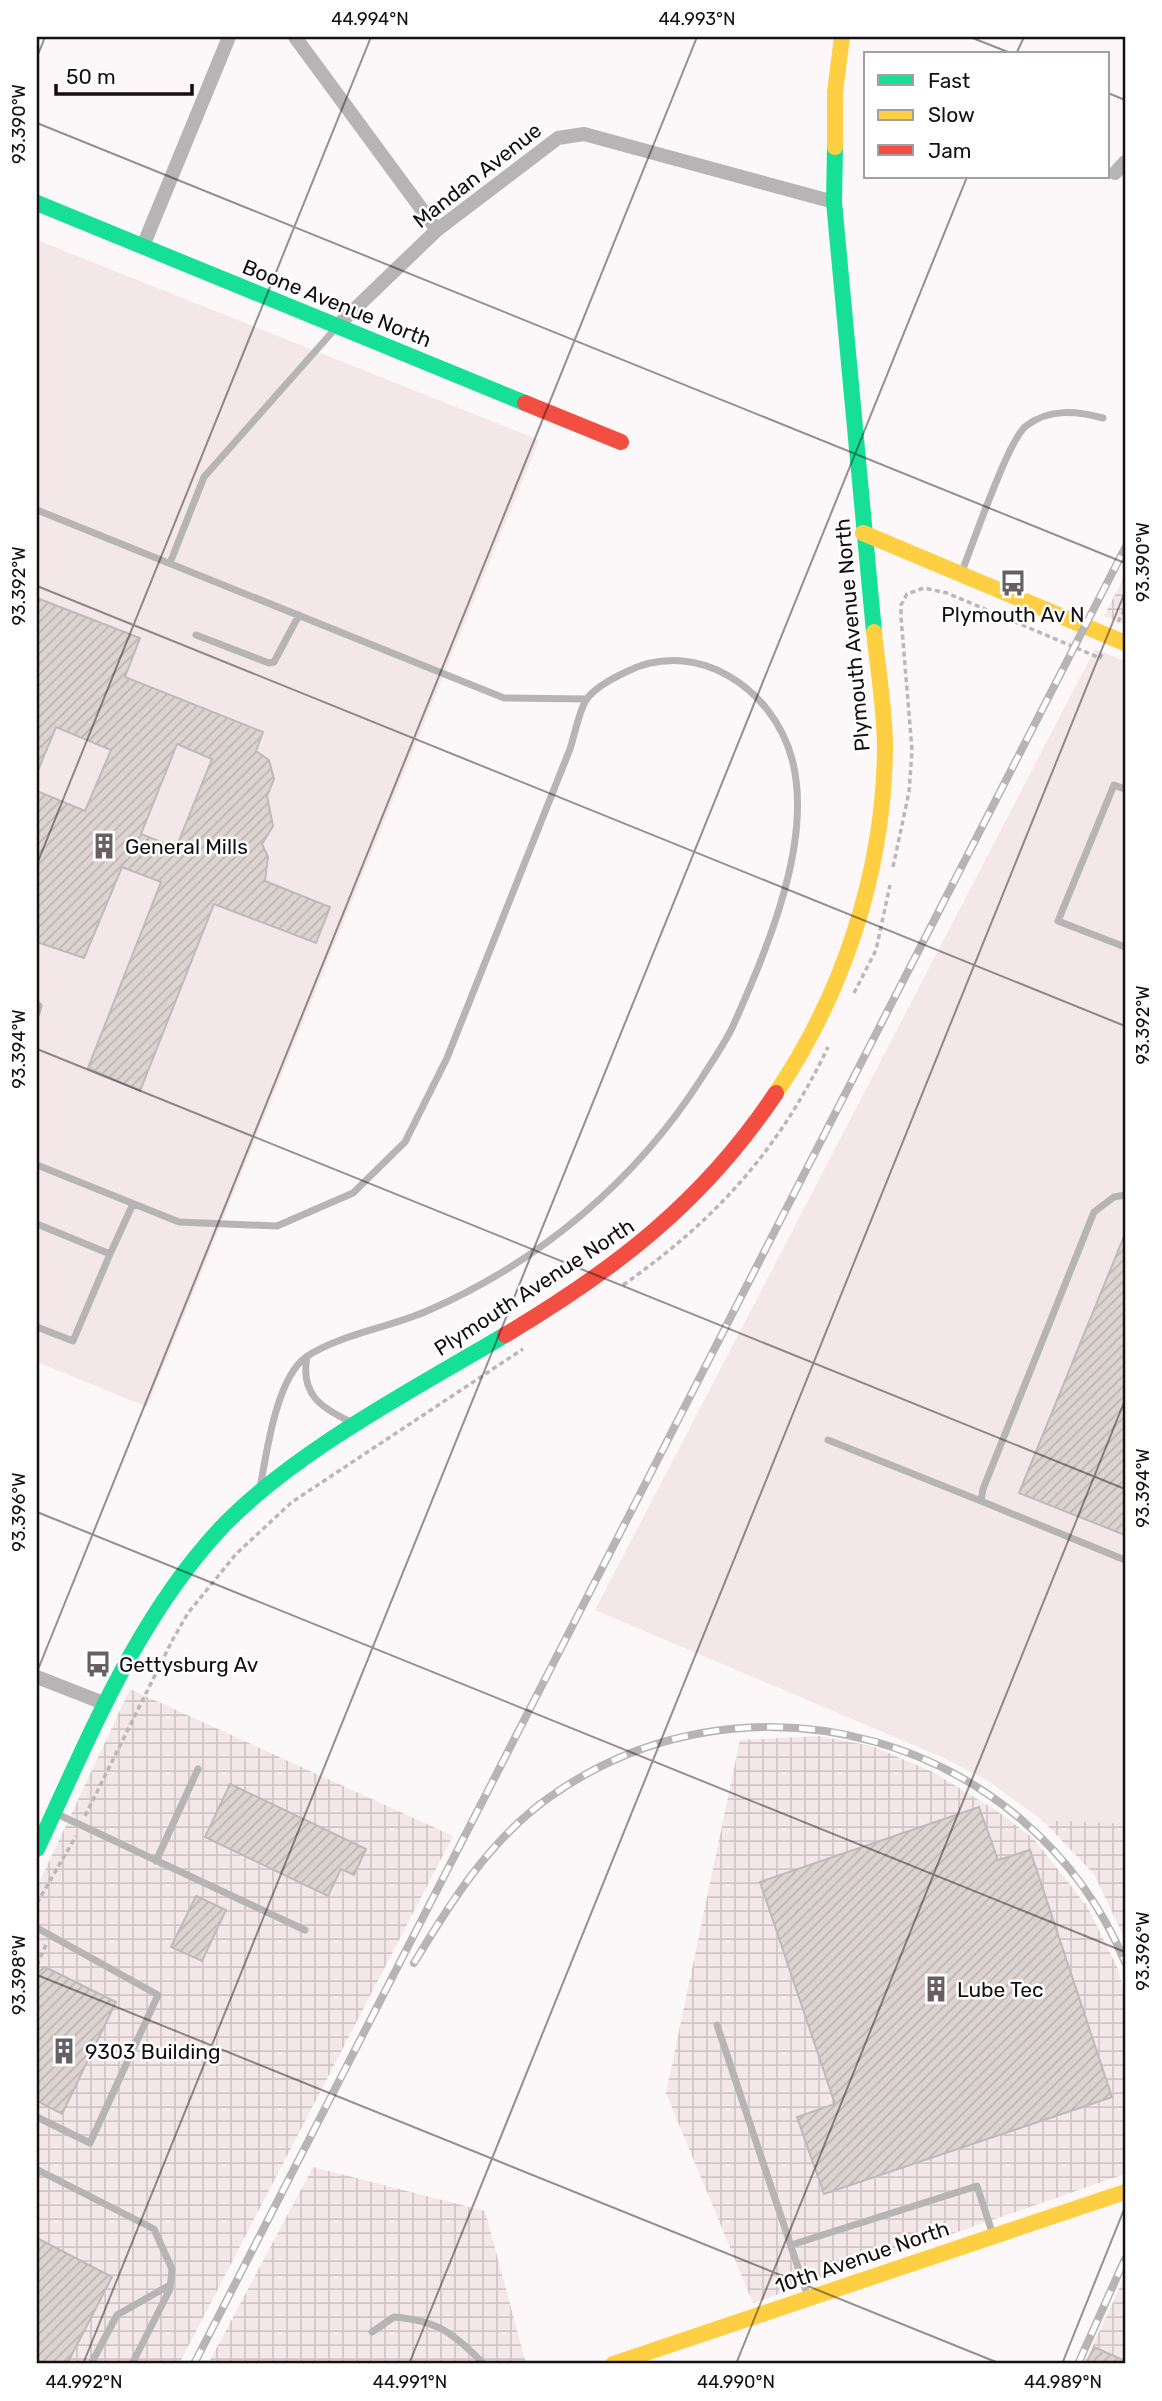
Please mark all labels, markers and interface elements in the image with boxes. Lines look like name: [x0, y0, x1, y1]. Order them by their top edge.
text: 44.994°N: [331, 8, 409, 30]
text: 44.993°N: [658, 8, 736, 30]
scale bar: [56, 52, 192, 96]
legend: [864, 52, 1110, 178]
text: 50 m: [66, 64, 116, 89]
text: Fast: [928, 68, 970, 93]
text: 93.390°W: [8, 84, 30, 164]
text: Slow: [928, 102, 975, 127]
street label: Mandan Avenue: [408, 117, 546, 233]
text: Jam: [928, 138, 972, 163]
street label: Boone Avenue North: [239, 254, 435, 352]
street label: Plymouth Avenue North: [829, 518, 875, 752]
text: 93.390°W: [1132, 522, 1154, 602]
text: 93.392°W: [8, 546, 30, 626]
bus stop icon: Plymouth Av N: [998, 568, 1028, 598]
place label: Plymouth Av N: [941, 602, 1085, 627]
building icon: General Mills: [89, 831, 119, 861]
place label: General Mills: [125, 834, 248, 859]
text: 93.392°W: [1132, 985, 1154, 1065]
text: 93.394°W: [8, 1009, 30, 1089]
street label: Plymouth Avenue North: [429, 1213, 639, 1361]
text: 93.394°W: [1132, 1448, 1154, 1528]
text: 93.396°W: [8, 1472, 30, 1552]
bus stop icon: Gettysburg Av: [83, 1649, 113, 1679]
place label: Gettysburg Av: [119, 1652, 258, 1677]
text: 93.396°W: [1132, 1911, 1154, 1991]
text: 93.398°W: [8, 1935, 30, 2015]
building icon: Lube Tec: [921, 1974, 951, 2004]
place label: Lube Tec: [957, 1977, 1044, 2002]
building icon: 9303 Building: [49, 2036, 79, 2066]
place label: 9303 Building: [85, 2039, 221, 2064]
street label: 10th Avenue North: [772, 2216, 952, 2298]
text: 44.992°N: [45, 2371, 123, 2393]
text: 44.991°N: [373, 2371, 447, 2393]
text: 44.990°N: [697, 2371, 775, 2393]
text: 44.989°N: [1024, 2371, 1102, 2393]

